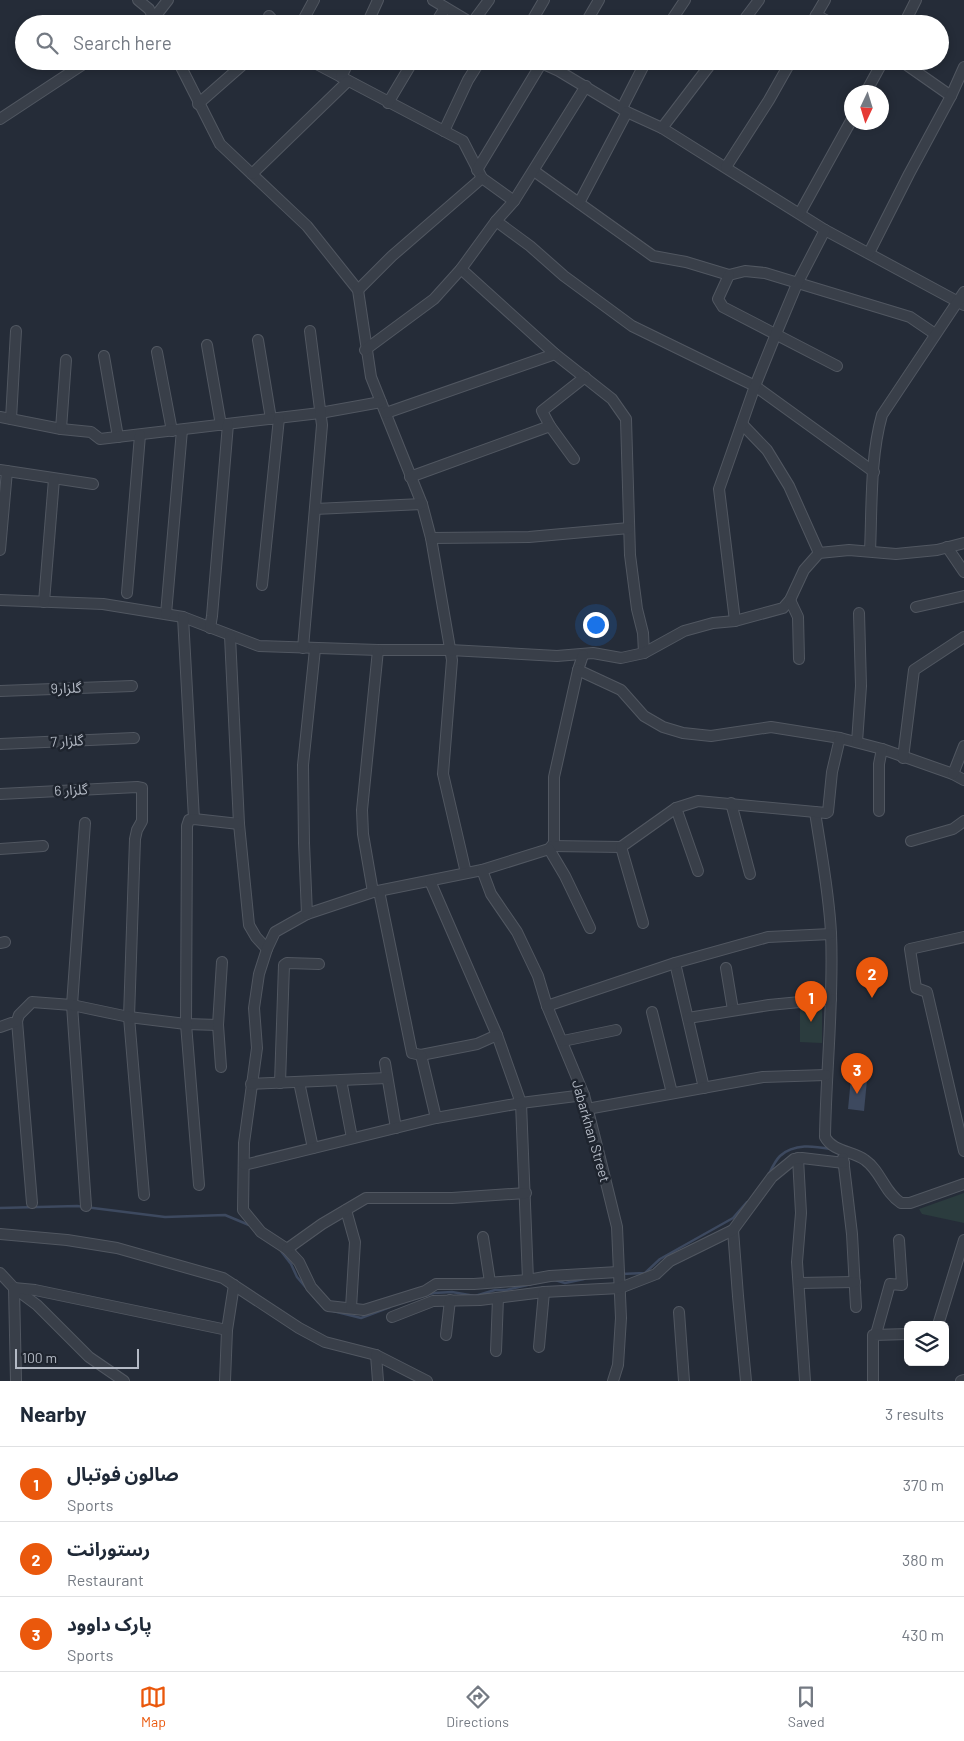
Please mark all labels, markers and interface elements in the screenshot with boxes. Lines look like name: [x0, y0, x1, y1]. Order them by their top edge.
search box: [15, 15, 949, 70]
icon: search: [33, 29, 61, 57]
text: Search here: [73, 31, 172, 54]
north arrow: [844, 85, 889, 130]
your location: [583, 612, 609, 638]
street label: گلزار9: [50, 678, 82, 698]
street label: گلزار 7: [50, 731, 84, 751]
street label: گلزار 6: [54, 780, 89, 800]
pin: 2: [856, 957, 888, 998]
pin: 1: [795, 981, 827, 1022]
pin: 3: [841, 1053, 873, 1094]
street label: Jabarkhan Street: [569, 1078, 614, 1184]
map controls: [904, 1321, 949, 1366]
button: layers: [904, 1321, 949, 1366]
scale bar: [15, 1346, 139, 1369]
text: 100 m: [22, 1349, 57, 1366]
text: Nearby: [20, 1401, 86, 1426]
text: 3 results: [885, 1404, 944, 1423]
text: صالون فوتبال: [67, 1462, 179, 1485]
text: 1: [33, 1475, 39, 1494]
text: 370 m: [903, 1475, 944, 1494]
text: Sports: [67, 1495, 113, 1514]
text: رستورانت: [67, 1537, 150, 1560]
text: 2: [32, 1550, 40, 1569]
text: 380 m: [902, 1550, 944, 1569]
text: Restaurant: [67, 1570, 144, 1589]
text: پارک داوود: [67, 1612, 152, 1635]
text: 3: [32, 1625, 40, 1644]
text: 430 m: [901, 1625, 944, 1644]
text: Sports: [67, 1645, 113, 1664]
tab: Map: [139, 1683, 167, 1730]
tab: Directions: [446, 1683, 509, 1730]
tab: Saved: [788, 1683, 825, 1730]

